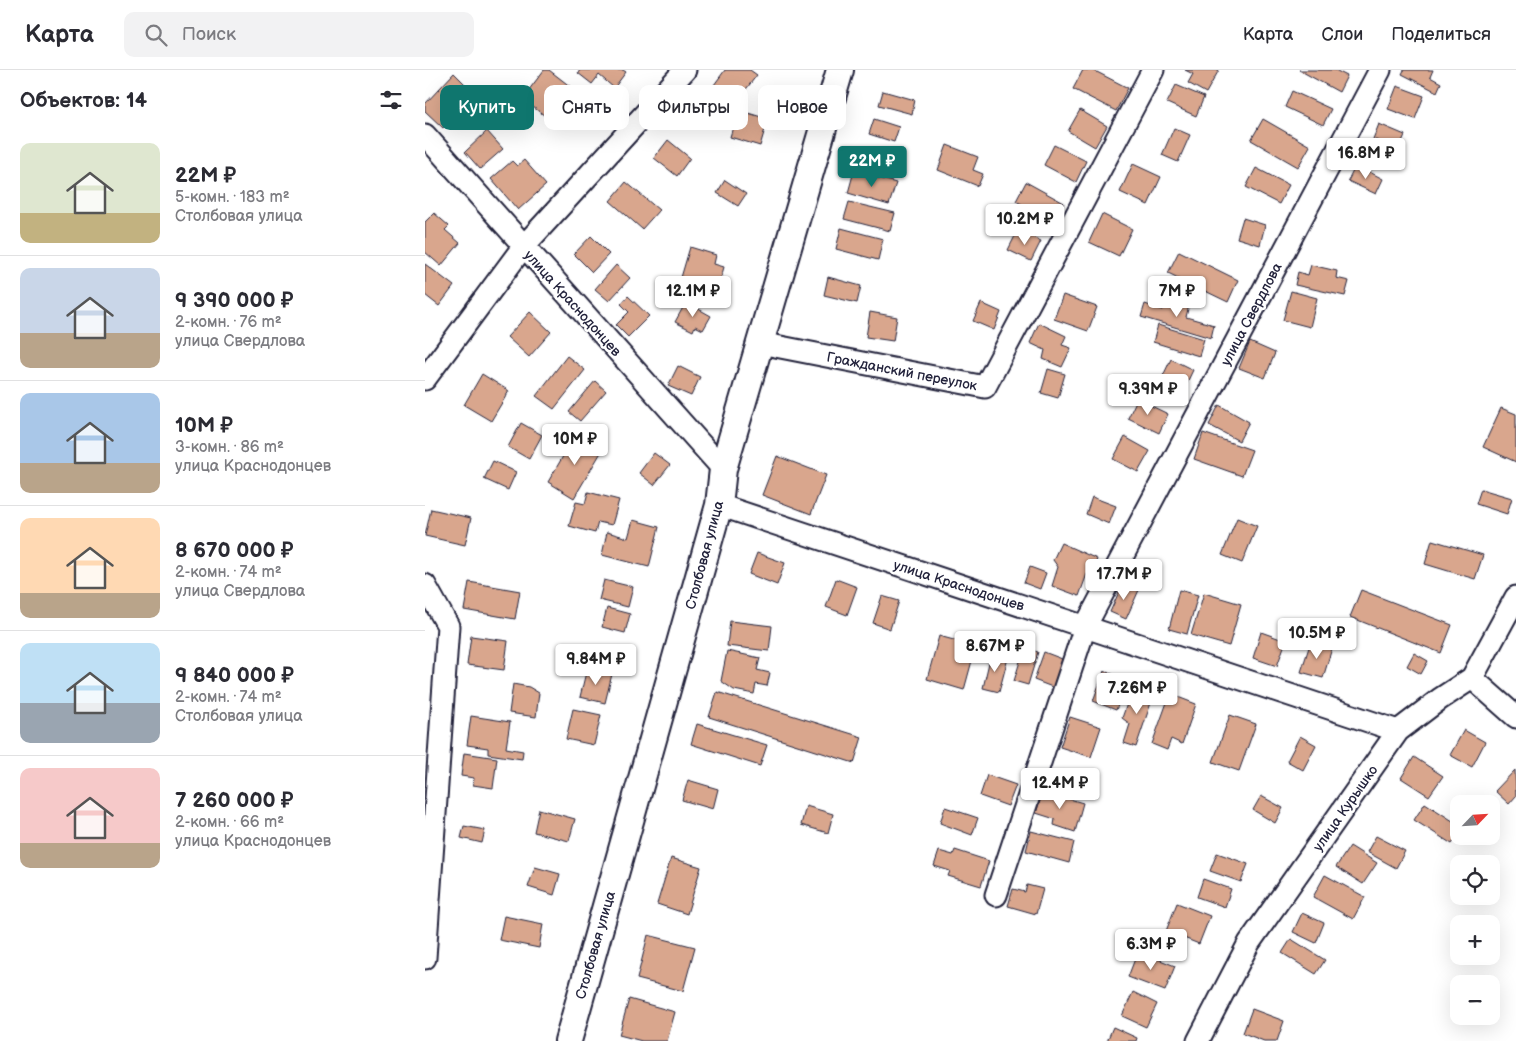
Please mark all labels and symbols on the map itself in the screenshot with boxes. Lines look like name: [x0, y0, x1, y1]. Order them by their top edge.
pin: 16.8M ₽: [1320, 138, 1412, 180]
pin: 22M ₽: [837, 146, 907, 188]
pin: 10.2M ₽: [979, 204, 1071, 246]
street label: улица Краснодонцев: [521, 247, 625, 360]
street label: улица Свердлова: [1217, 259, 1286, 369]
pin: 12.1M ₽: [647, 276, 739, 318]
pin: 7M ₽: [1147, 276, 1207, 318]
street label: Гражданский переулок: [825, 349, 979, 395]
pin: 9.39M ₽: [1102, 374, 1194, 416]
pin: 10M ₽: [540, 424, 610, 466]
street label: Столбовая улица: [682, 498, 727, 611]
street label: улица Краснодонцев: [891, 556, 1027, 615]
pin: 17.7M ₽: [1078, 558, 1170, 601]
pin: 10.5M ₽: [1271, 618, 1363, 660]
pin: 8.67M ₽: [949, 630, 1041, 673]
pin: 9.84M ₽: [550, 644, 642, 686]
pin: 7.26M ₽: [1091, 672, 1183, 715]
street label: улица Курышко: [1309, 762, 1381, 855]
pin: 12.4M ₽: [1014, 768, 1106, 810]
north arrow: [1450, 795, 1500, 845]
street label: Столбовая улица: [572, 888, 619, 1001]
pin: 6.3M ₽: [1110, 928, 1192, 971]

